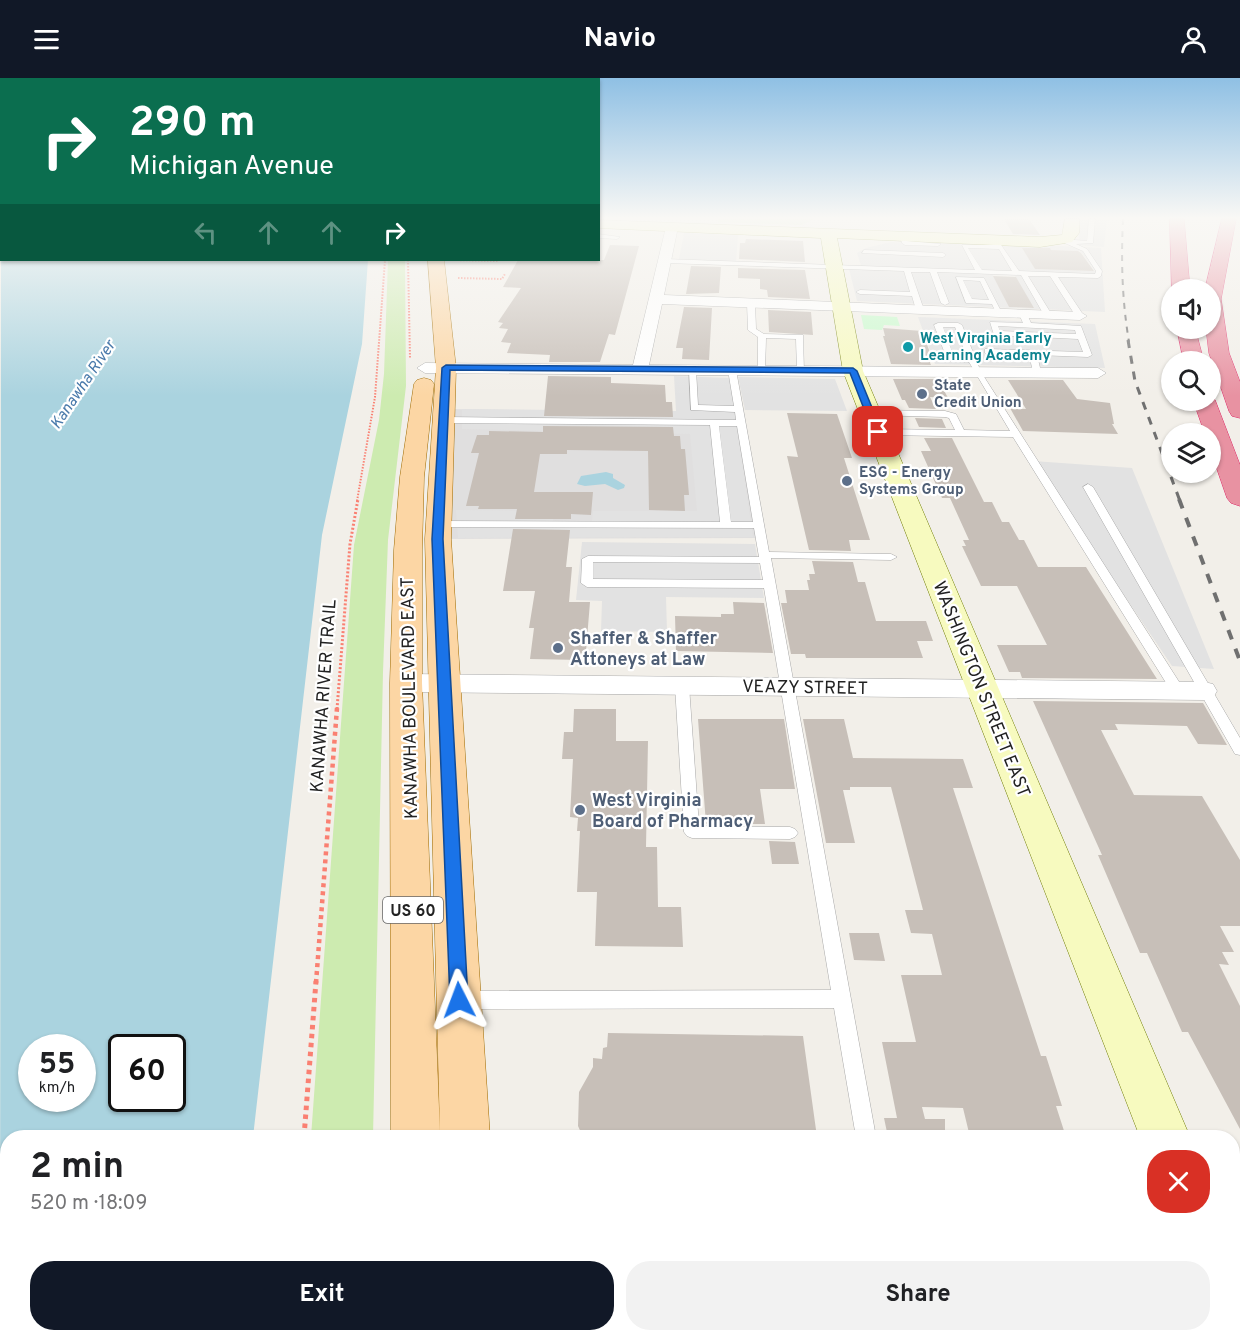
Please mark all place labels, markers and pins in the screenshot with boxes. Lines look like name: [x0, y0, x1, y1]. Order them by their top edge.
place label: West Virginia Early Learning Academy: [920, 330, 1052, 366]
marker: West Virginia Early Learning Academy: [901, 340, 915, 354]
place label: State Credit Union: [934, 377, 1022, 413]
marker: State Credit Union: [915, 387, 929, 401]
pin: [852, 406, 903, 457]
place label: ESG - Energy Systems Group: [859, 464, 964, 500]
marker: ESG - Energy Systems Group: [840, 474, 854, 488]
place label: Shaffer & Shaffer Attoneys at Law: [570, 628, 718, 672]
marker: Shaffer & Shaffer Attoneys at Law: [551, 641, 565, 655]
place label: West Virginia Board of Pharmacy: [592, 790, 753, 834]
marker: West Virginia Board of Pharmacy: [573, 803, 587, 817]

